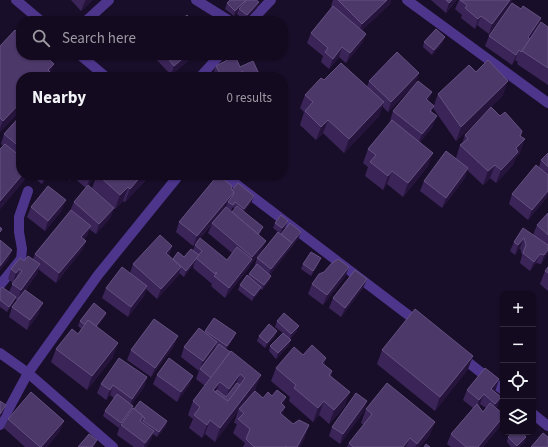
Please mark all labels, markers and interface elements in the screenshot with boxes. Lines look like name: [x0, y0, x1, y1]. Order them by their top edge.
search box: [16, 16, 288, 60]
icon: search: [30, 27, 52, 49]
text: Search here: [62, 28, 136, 49]
text: Nearby: [32, 86, 86, 110]
text: 0 results: [227, 89, 272, 107]
map controls: [500, 291, 536, 435]
button: +: [500, 291, 536, 327]
button: −: [500, 327, 536, 363]
button: locate: [500, 363, 536, 399]
button: layers: [500, 399, 536, 435]

